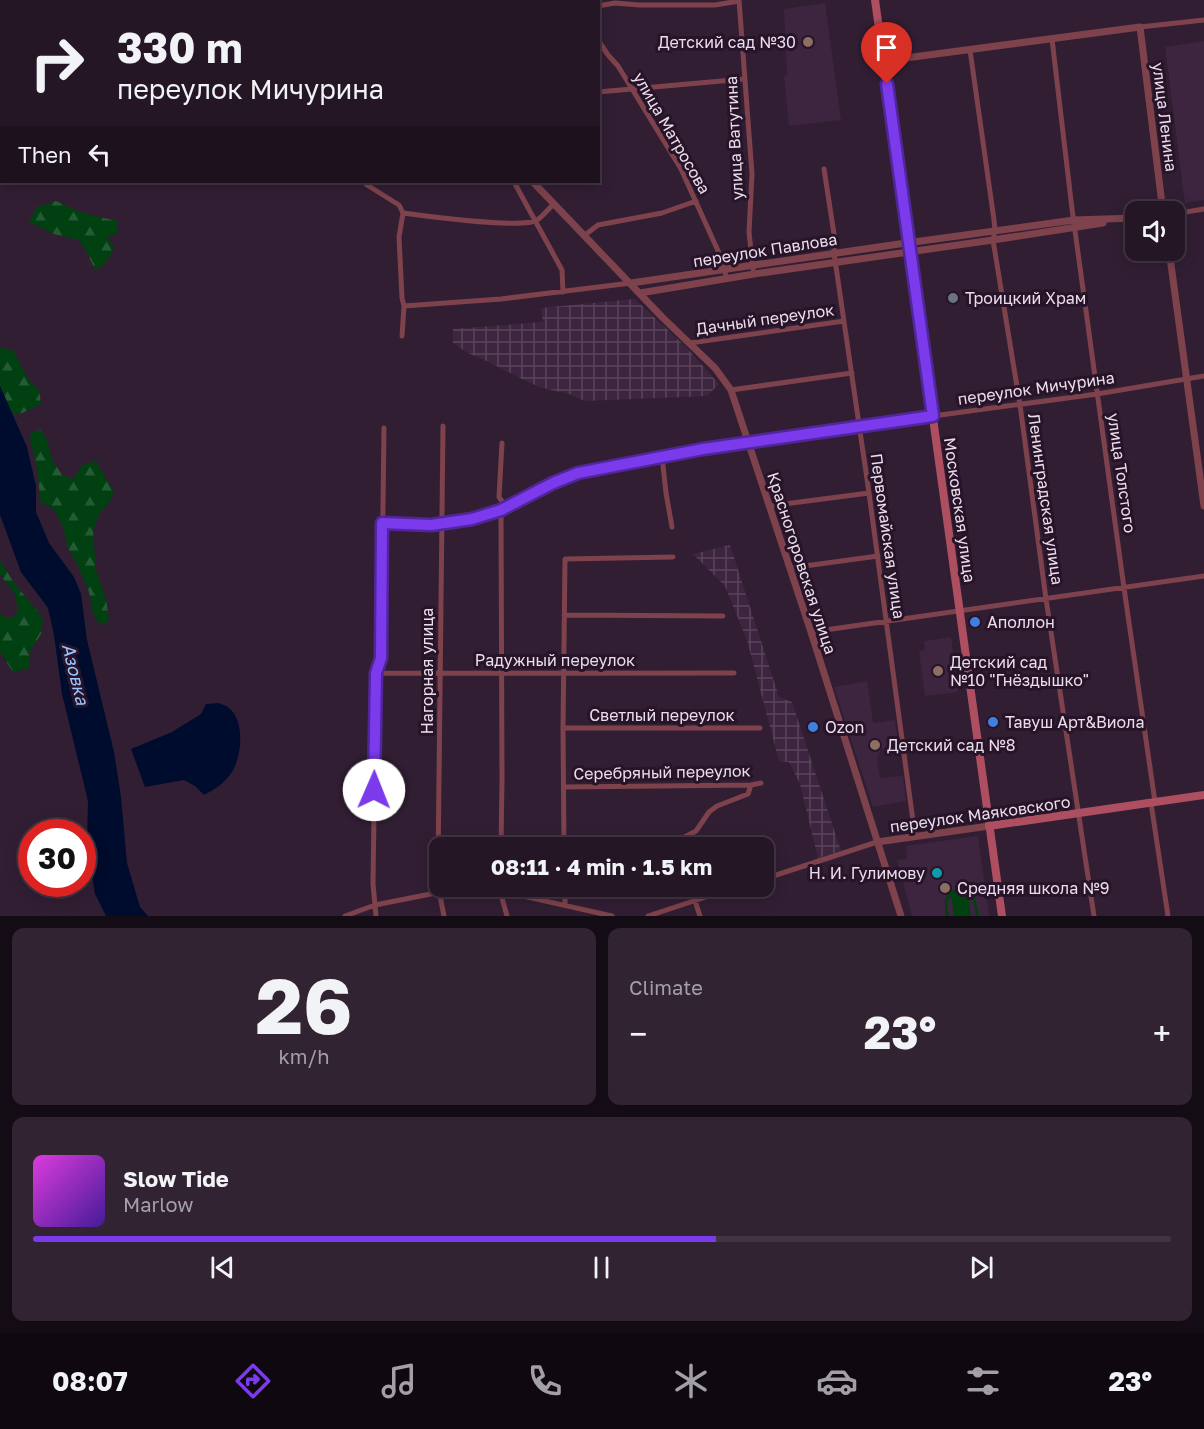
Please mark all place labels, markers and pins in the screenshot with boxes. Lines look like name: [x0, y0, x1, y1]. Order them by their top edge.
pin: [861, 22, 912, 84]
place label: Детский сад №30: [658, 32, 796, 52]
marker: Детский сад №30: [801, 35, 815, 49]
place label: Троицкий Храм: [965, 288, 1086, 308]
marker: Троицкий Храм: [946, 291, 960, 305]
place label: Аполлон: [987, 612, 1055, 632]
marker: Аполлон: [968, 615, 982, 629]
place label: Детский сад №10 "Гнёздышко": [950, 652, 1089, 690]
marker: Детский сад №10 "Гнёздышко": [931, 664, 945, 678]
place label: Тавуш Арт&Виола: [1005, 712, 1144, 732]
marker: Тавуш Арт&Виола: [986, 715, 1000, 729]
place label: Ozon: [825, 717, 864, 737]
marker: Ozon: [806, 720, 820, 734]
place label: Детский сад №8: [887, 735, 1015, 755]
marker: Детский сад №8: [868, 738, 882, 752]
place label: Н. И. Гулимову: [809, 863, 925, 883]
marker: Н. И. Гулимову: [930, 866, 944, 880]
place label: Средняя школа №9: [957, 878, 1109, 898]
marker: Средняя школа №9: [938, 881, 952, 895]

